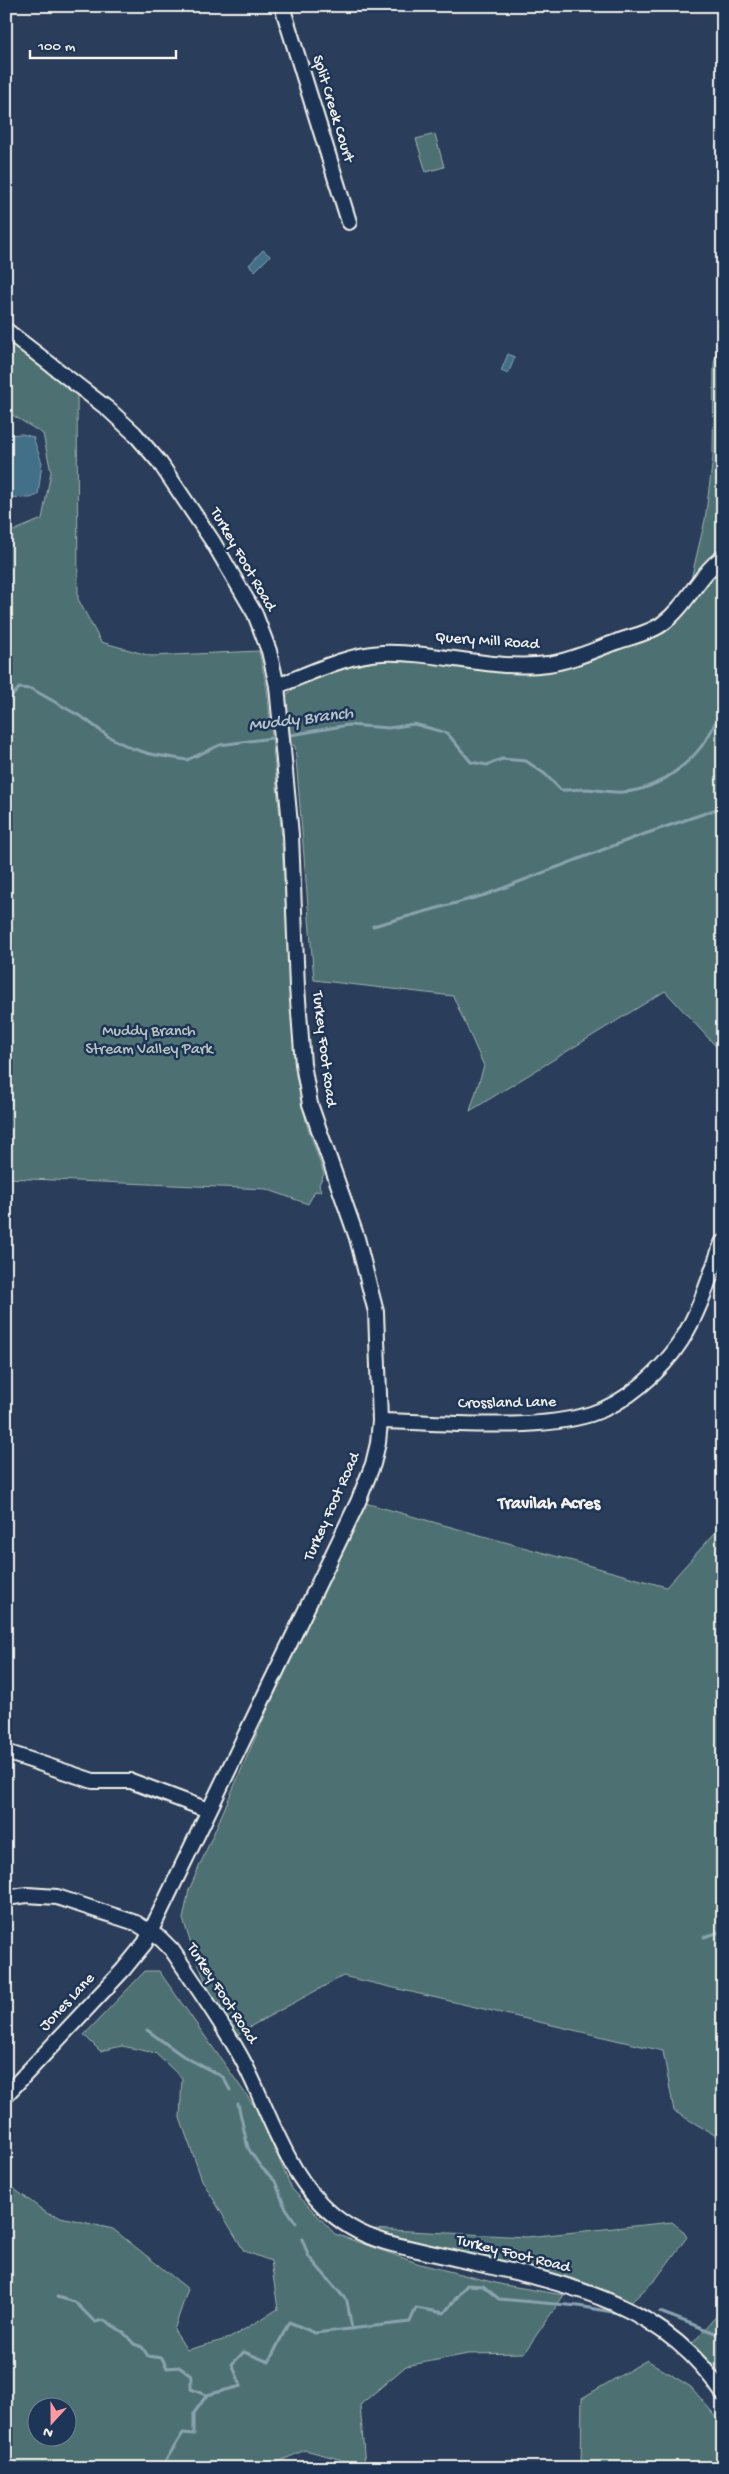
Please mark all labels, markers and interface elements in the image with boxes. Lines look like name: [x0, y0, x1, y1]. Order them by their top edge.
scale bar: [30, 28, 176, 60]
text: 100 m: [37, 38, 76, 56]
street label: Split Creek Court: [307, 53, 358, 166]
street label: Turkey Foot Road: [204, 504, 280, 617]
street label: Query Mill Road: [434, 629, 541, 655]
water label: Muddy Branch: [248, 703, 355, 737]
street label: Turkey Foot Road: [306, 989, 340, 1110]
park label: Muddy Branch Stream Valley Park: [85, 1023, 214, 1060]
street label: Crossland Lane: [458, 1394, 557, 1414]
street label: Turkey Foot Road: [300, 1448, 366, 1565]
district label: Travilah Acres: [496, 1494, 601, 1515]
street label: Turkey Foot Road: [181, 1939, 262, 2049]
street label: Jones Lane: [36, 1969, 100, 2036]
street label: Turkey Foot Road: [453, 2231, 573, 2279]
north arrow: [28, 2396, 78, 2446]
text: N: [41, 2422, 56, 2441]

